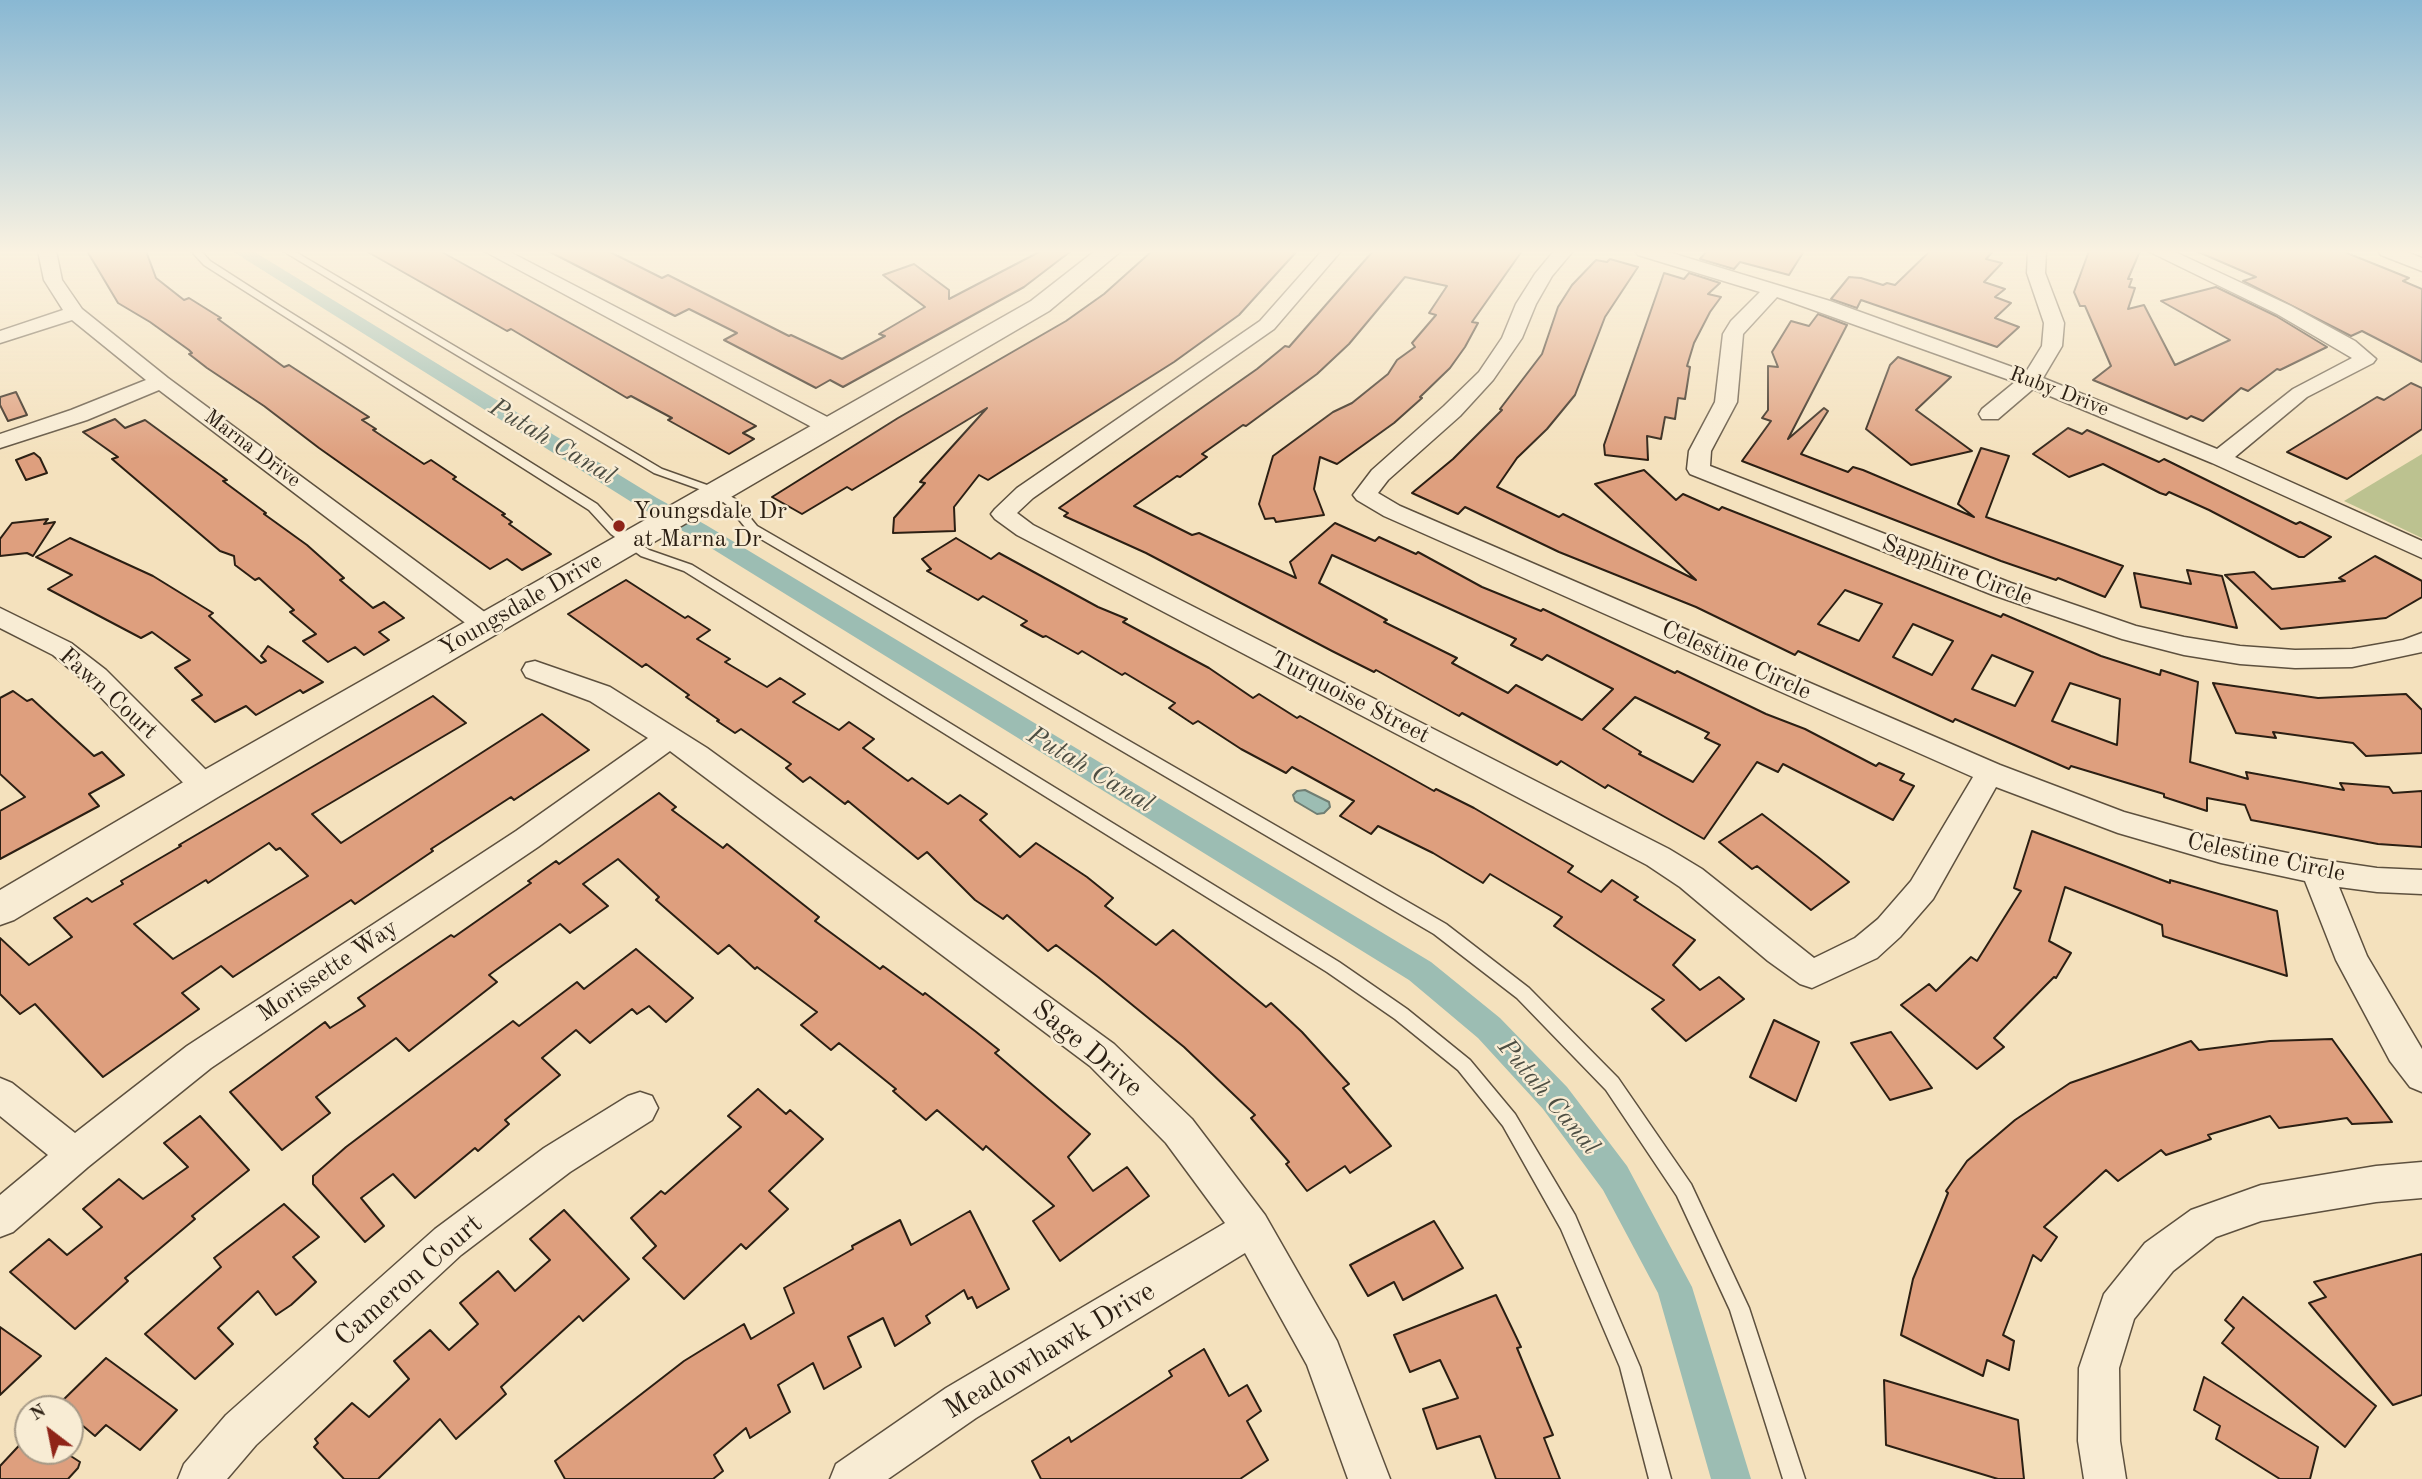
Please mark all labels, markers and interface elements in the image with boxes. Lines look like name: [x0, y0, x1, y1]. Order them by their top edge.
street label: Ruby Drive: [2006, 362, 2112, 422]
water label: Putah Canal: [483, 392, 621, 492]
street label: Marna Drive: [199, 404, 305, 494]
place label: Youngsdale Dr at Marna Dr: [633, 498, 787, 554]
marker: Youngsdale Dr at Marna Dr: [611, 518, 627, 534]
street label: Sapphire Circle: [1878, 529, 2036, 613]
street label: Youngsdale Drive: [435, 547, 607, 663]
street label: Celestine Circle: [1657, 615, 1815, 707]
street label: Fawn Court: [53, 642, 163, 746]
street label: Turquoise Street: [1266, 645, 1434, 751]
water label: Putah Canal: [1021, 720, 1159, 820]
street label: Celestine Circle: [2184, 827, 2348, 889]
street label: Morissette Way: [253, 914, 403, 1028]
street label: Sage Drive: [1025, 993, 1149, 1105]
water label: Putah Canal: [1490, 1032, 1606, 1162]
street label: Cameron Court: [328, 1208, 490, 1354]
street label: Meadowhawk Drive: [939, 1275, 1161, 1427]
north arrow: [14, 1395, 84, 1465]
text: N: [27, 1402, 50, 1425]

